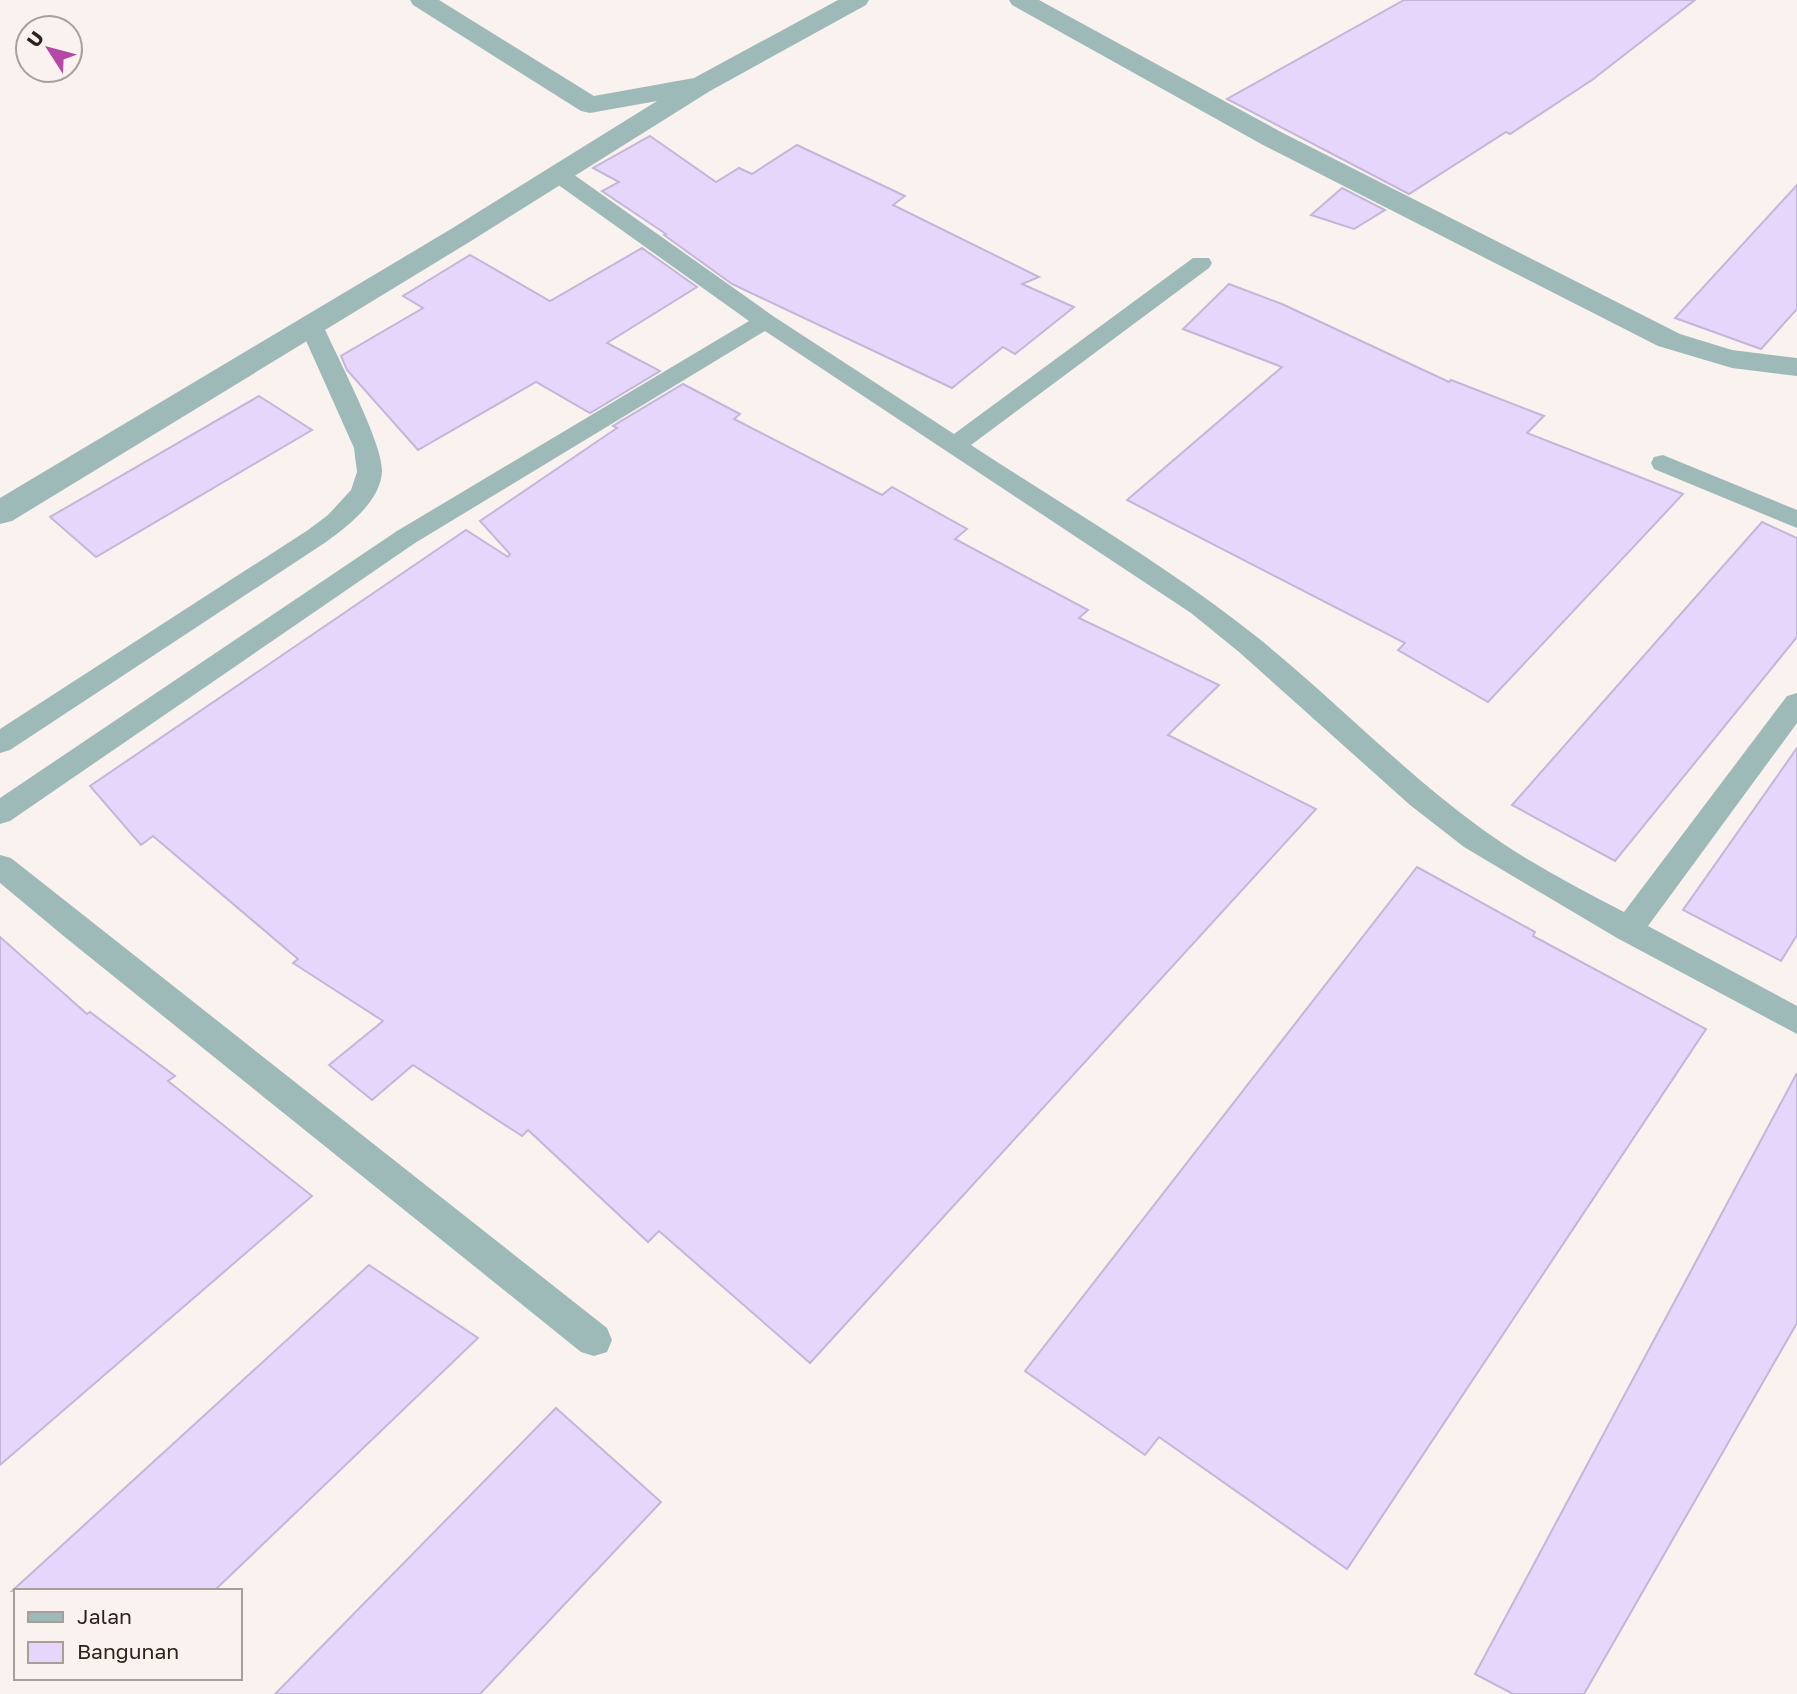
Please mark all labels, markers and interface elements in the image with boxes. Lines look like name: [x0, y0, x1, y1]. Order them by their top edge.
north arrow: [14, 14, 84, 84]
text: U: [21, 26, 48, 51]
legend: [14, 1589, 242, 1680]
text: Jalan: [77, 1603, 132, 1629]
text: Bangunan: [77, 1638, 179, 1664]

